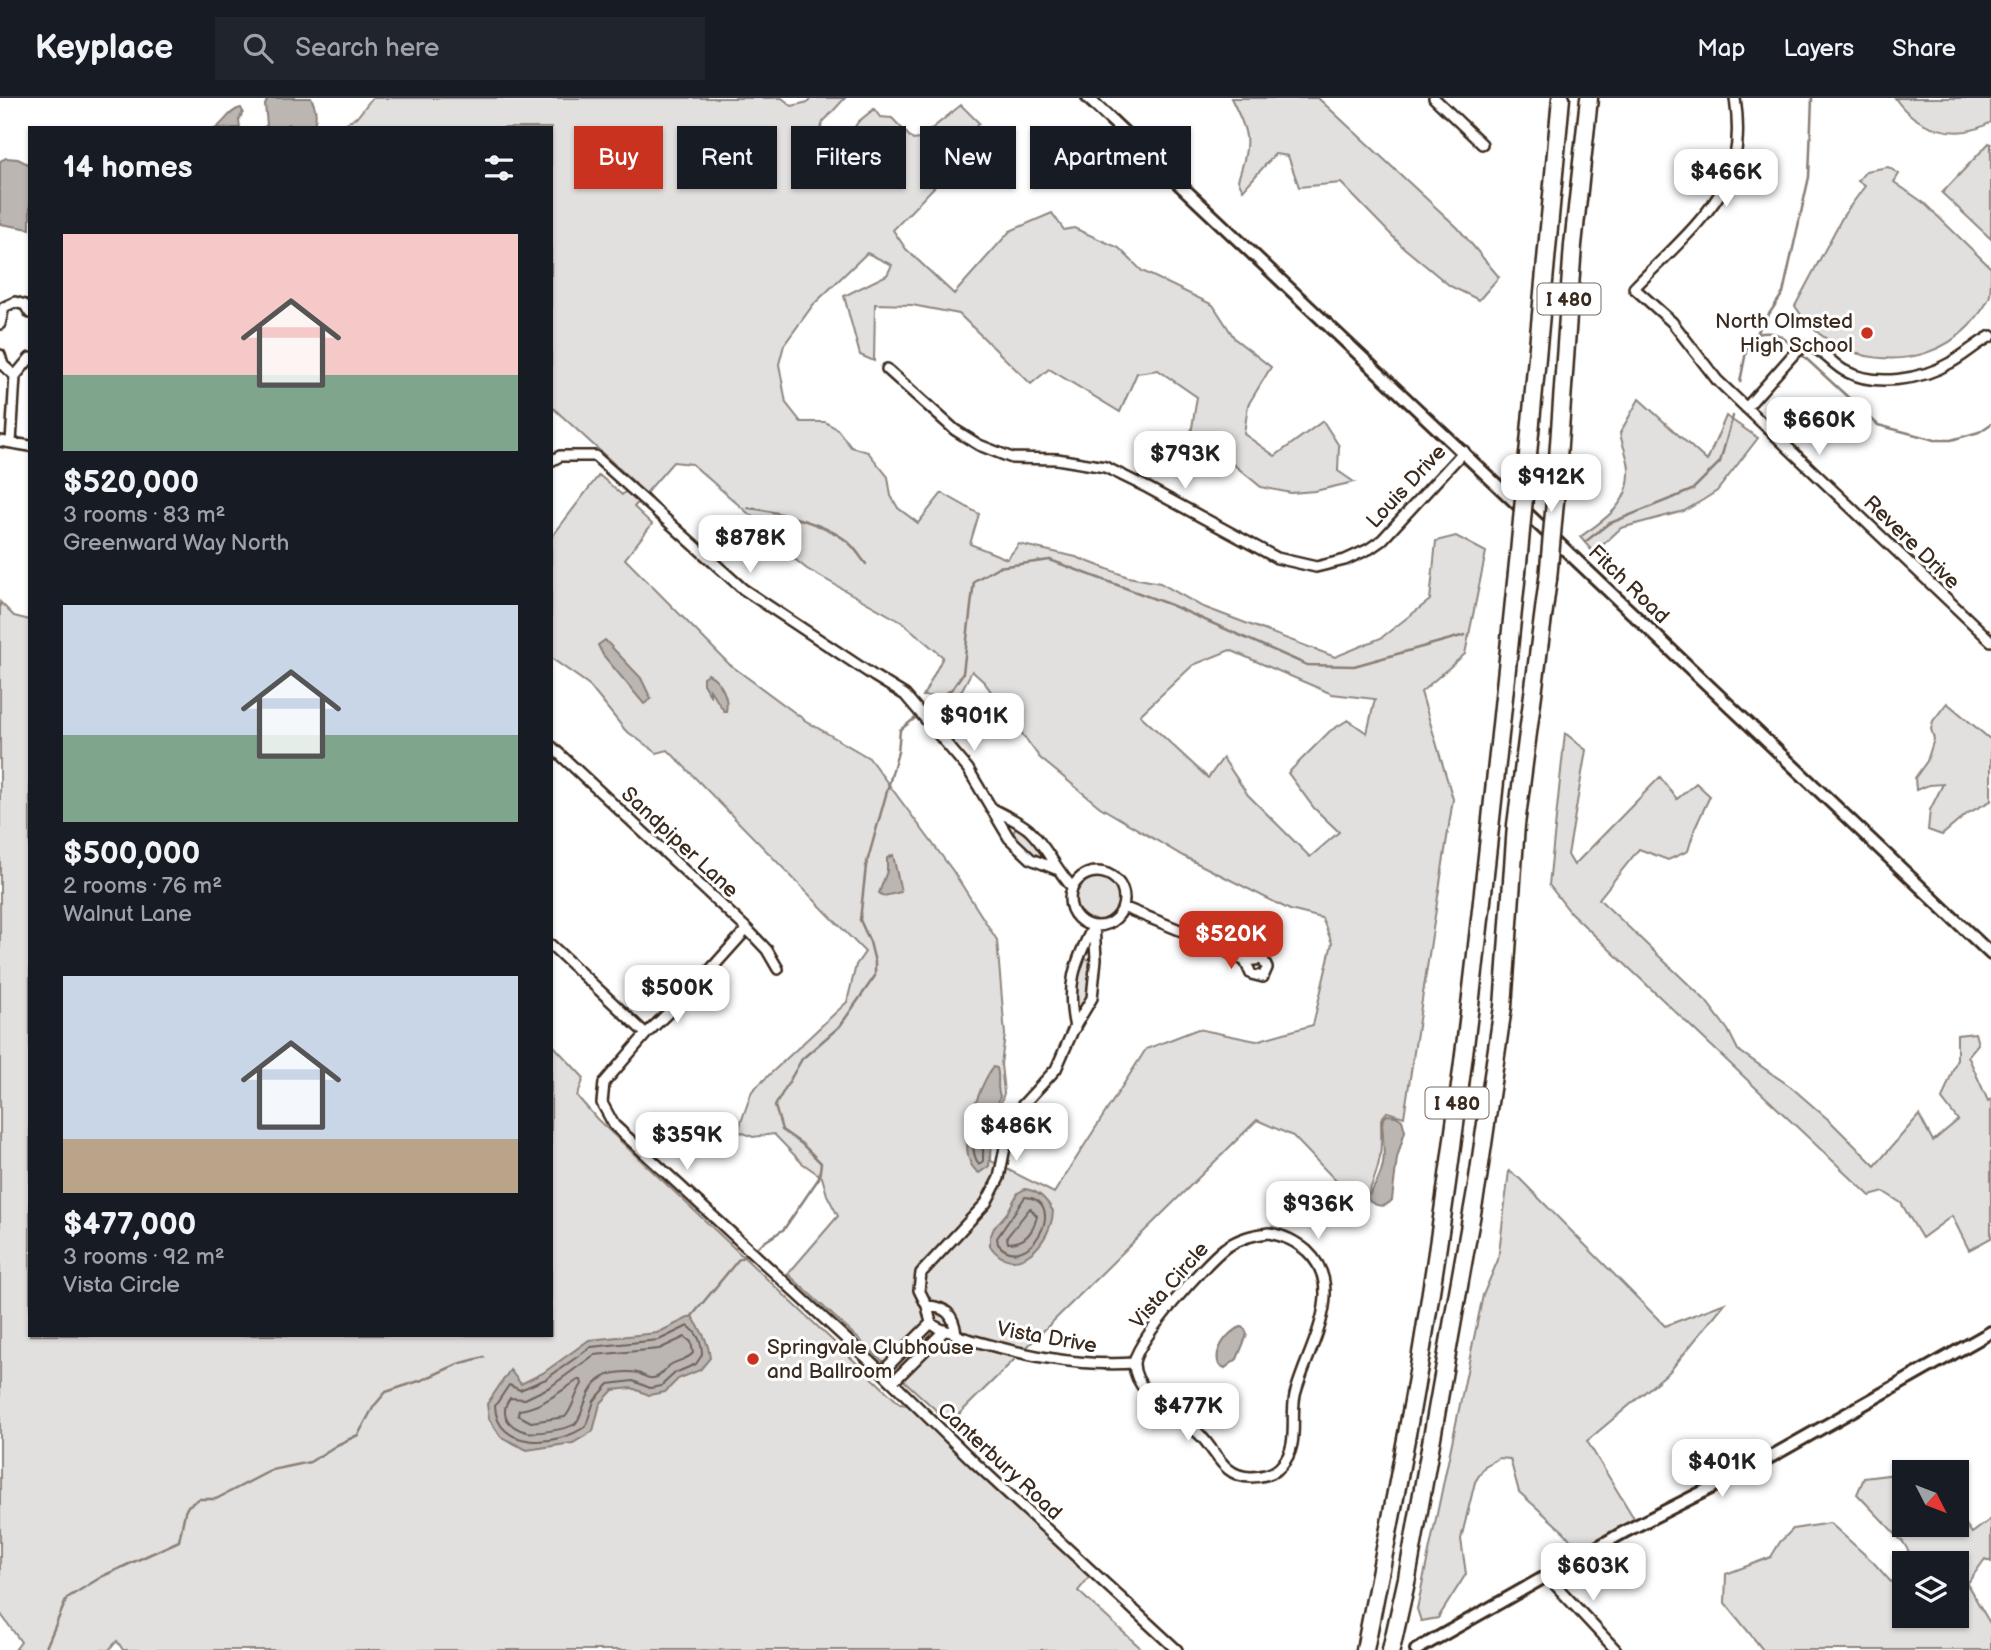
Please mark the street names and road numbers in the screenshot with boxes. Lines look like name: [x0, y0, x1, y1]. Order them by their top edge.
road number: I 480: [1538, 284, 1600, 314]
street label: Louis Drive: [1361, 439, 1451, 533]
street label: Revere Drive: [1858, 490, 1965, 595]
street label: Fitch Road: [1583, 540, 1674, 629]
street label: Sandpiper Lane: [616, 782, 743, 903]
road number: I 480: [1426, 1088, 1488, 1119]
street label: Vista Circle: [1125, 1237, 1214, 1334]
street label: Vista Drive: [995, 1316, 1099, 1359]
street label: Canterbury Road: [932, 1397, 1067, 1525]

